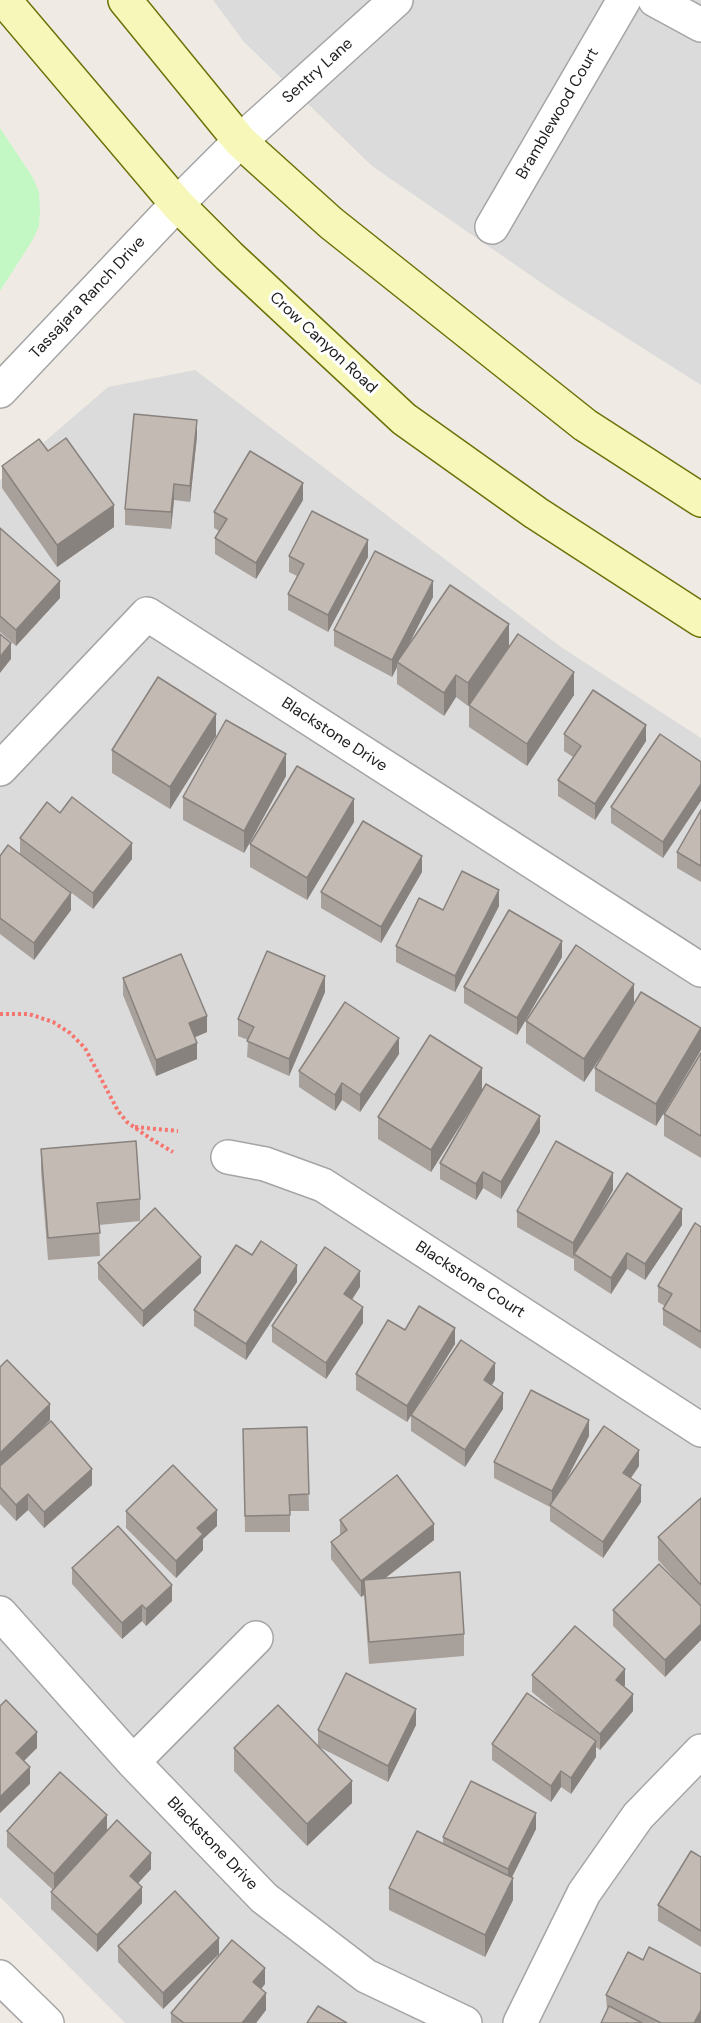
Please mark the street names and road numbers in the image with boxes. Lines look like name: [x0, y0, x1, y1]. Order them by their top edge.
street label: Sentry Lane: [279, 34, 357, 108]
street label: Bramblewood Court: [513, 45, 603, 183]
street label: Tassajara Ranch Drive: [26, 233, 150, 363]
street label: Crow Canyon Road: [265, 288, 381, 398]
street label: Blackstone Drive: [277, 694, 391, 776]
street label: Blackstone Court: [412, 1237, 528, 1323]
street label: Blackstone Drive: [163, 1793, 261, 1895]

